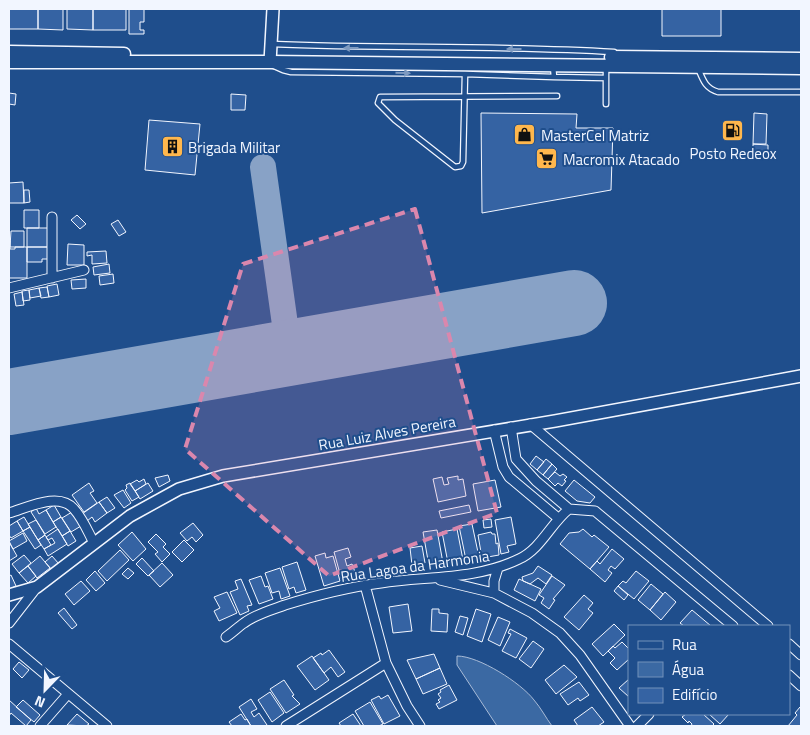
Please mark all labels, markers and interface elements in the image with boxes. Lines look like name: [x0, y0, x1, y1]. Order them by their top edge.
one-way arrow: [343, 44, 359, 52]
one-way arrow: [506, 45, 522, 53]
one-way arrow: [395, 70, 411, 78]
fuel station icon: Posto Redeox: [721, 118, 745, 142]
shop icon: MasterCel Matriz: [513, 123, 537, 147]
place label: MasterCel Matriz: [541, 124, 649, 147]
building icon: Brigada Militar: [160, 135, 184, 159]
place label: Brigada Militar: [188, 136, 280, 159]
place label: Posto Redeox: [690, 142, 777, 165]
supermarket icon: Macromix Atacado: [535, 147, 559, 171]
place label: Macromix Atacado: [563, 148, 680, 171]
street label: Rua Luiz Alves Pereira: [317, 410, 458, 456]
street label: Rua Lagoa da Harmonia: [339, 544, 491, 588]
legend: [628, 625, 790, 715]
text: Rua: [672, 633, 697, 656]
text: Água: [672, 658, 704, 681]
north arrow: [20, 665, 70, 715]
text: Edifício: [672, 683, 717, 706]
text: N: [31, 691, 48, 714]

